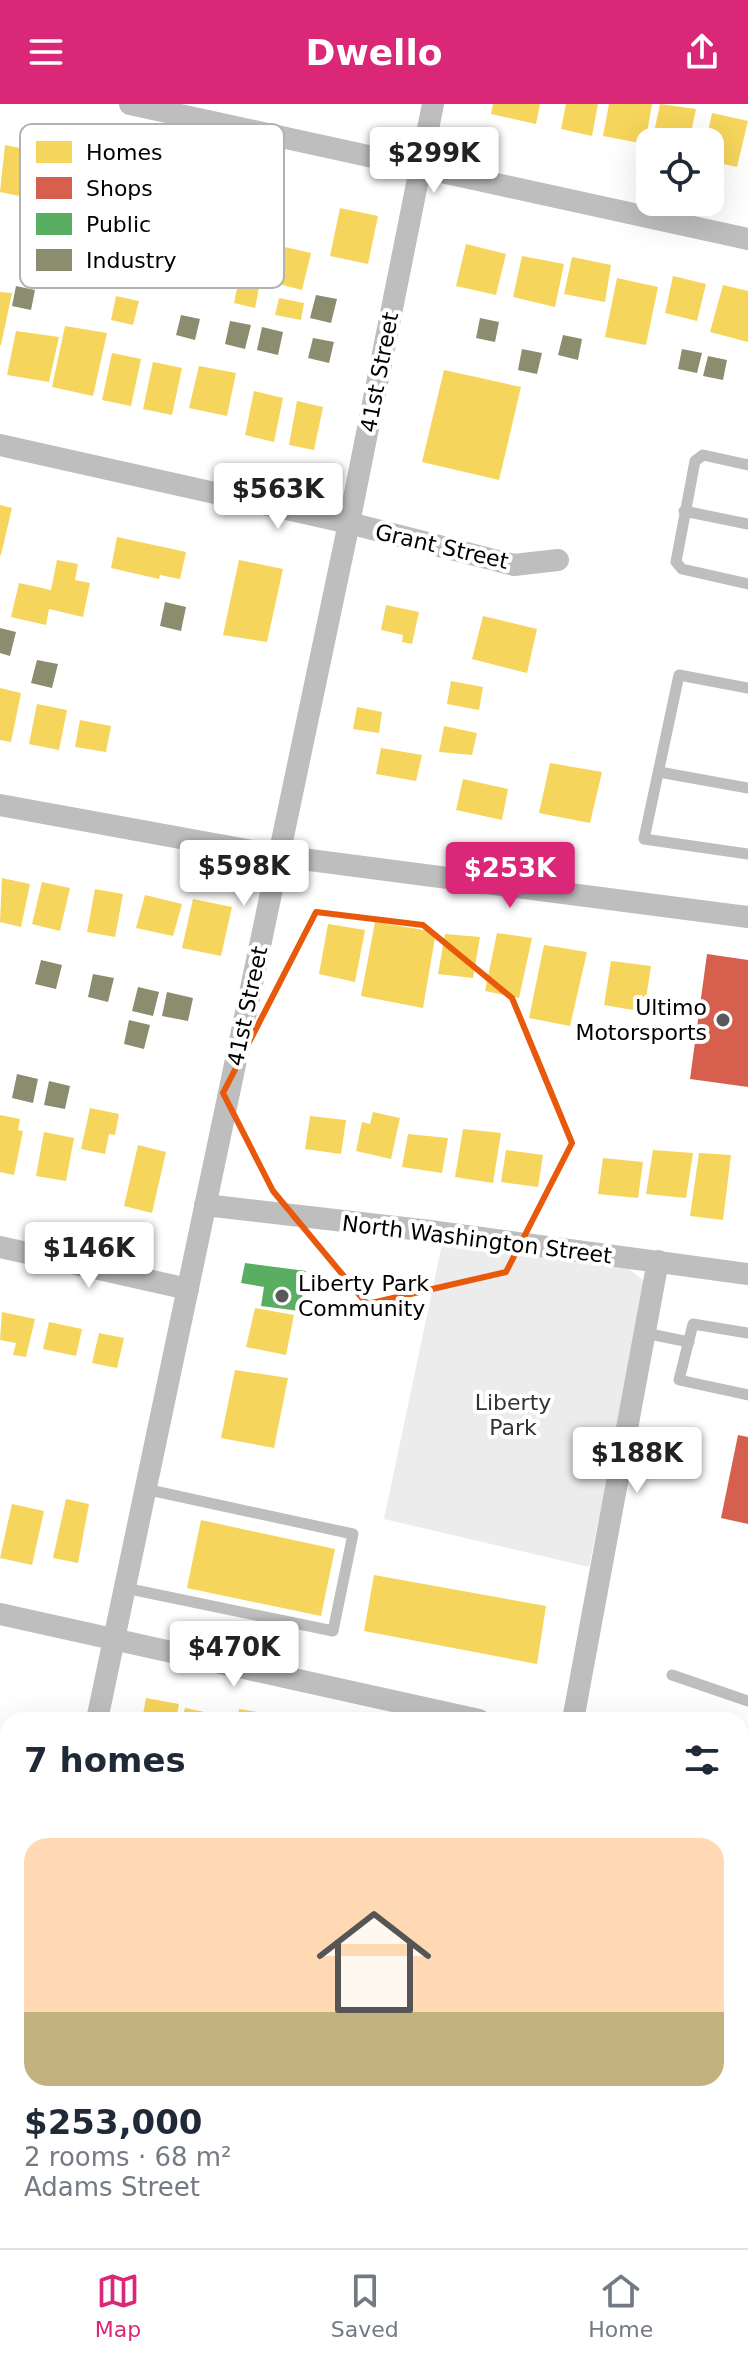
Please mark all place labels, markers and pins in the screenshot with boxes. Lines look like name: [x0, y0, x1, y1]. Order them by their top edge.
pin: $299K: [378, 127, 490, 195]
pin: $563K: [222, 463, 334, 531]
pin: $598K: [188, 840, 300, 908]
pin: $253K: [454, 842, 566, 910]
place label: Ultimo Motorsports: [575, 995, 707, 1045]
marker: Ultimo Motorsports: [714, 1011, 732, 1029]
pin: $146K: [33, 1222, 145, 1290]
place label: Liberty Park Community: [298, 1271, 429, 1321]
marker: Liberty Park Community: [273, 1287, 291, 1305]
pin: $188K: [581, 1427, 693, 1495]
pin: $470K: [178, 1621, 290, 1689]

